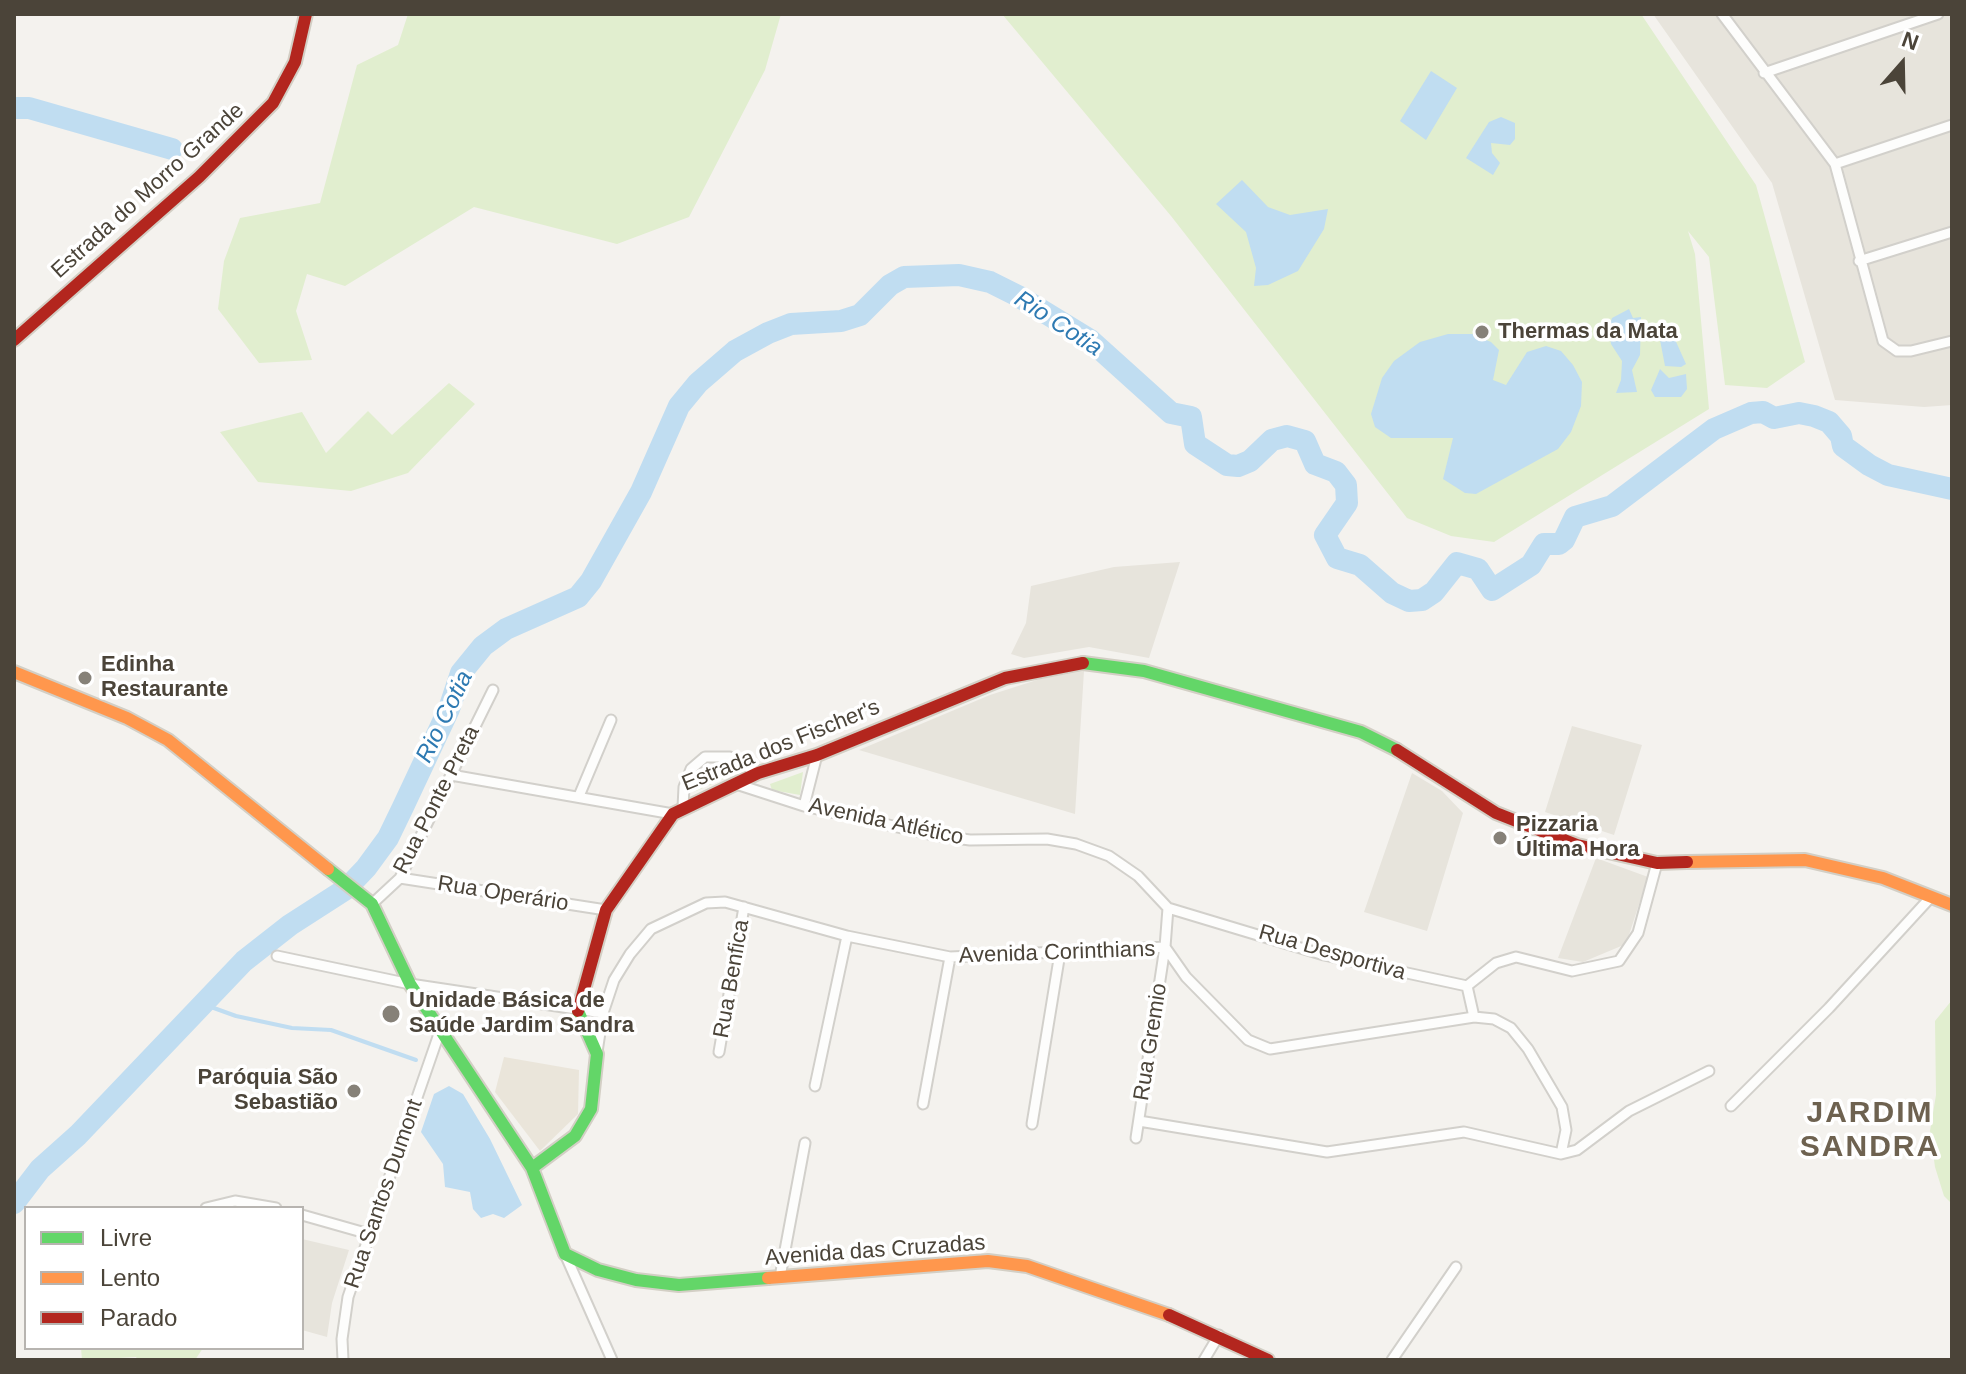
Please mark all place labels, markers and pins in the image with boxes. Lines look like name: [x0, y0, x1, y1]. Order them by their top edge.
place label: Thermas da Mata: [1498, 319, 1678, 345]
marker: Thermas da Mata: [1473, 323, 1491, 341]
place label: Edinha Restaurante: [101, 652, 228, 704]
marker: Edinha Restaurante: [76, 669, 94, 687]
place label: Pizzaria Última Hora: [1516, 812, 1639, 864]
marker: Pizzaria Última Hora: [1491, 829, 1509, 847]
place label: Unidade Básica de Saúde Jardim Sandra: [409, 988, 634, 1040]
marker: Unidade Básica de Saúde Jardim Sandra: [380, 1003, 402, 1025]
place label: Paróquia São Sebastião: [197, 1065, 338, 1116]
marker: Paróquia São Sebastião: [345, 1082, 363, 1100]

